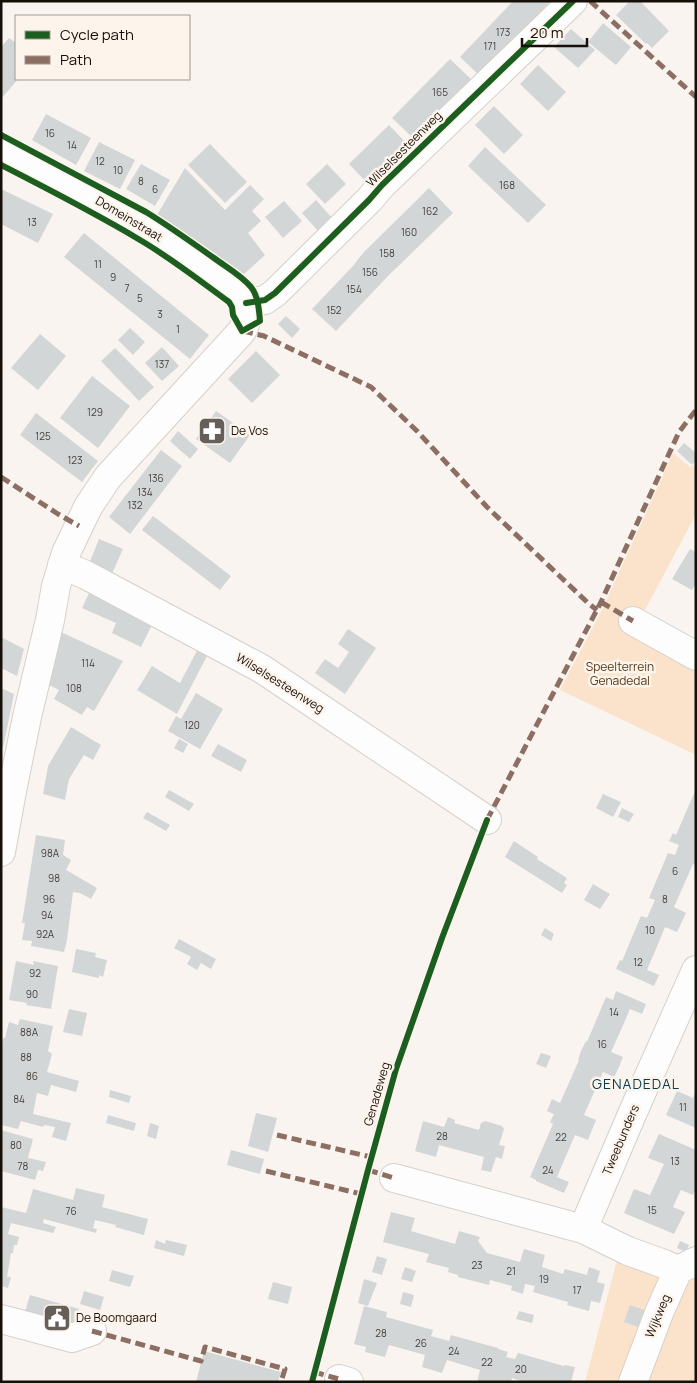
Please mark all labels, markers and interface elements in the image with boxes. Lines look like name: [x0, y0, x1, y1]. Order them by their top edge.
legend: [15, 15, 190, 80]
scale bar: [522, 15, 587, 47]
text: 20 m: [530, 22, 563, 43]
text: Cycle path: [60, 24, 134, 45]
house number: 173: [496, 25, 510, 39]
house number: 171: [484, 39, 496, 53]
text: Path: [60, 49, 92, 70]
house number: 165: [432, 85, 448, 99]
street label: Wilselsesteenweg: [362, 107, 445, 190]
house number: 16: [45, 126, 55, 140]
house number: 14: [67, 138, 77, 152]
house number: 12: [95, 154, 105, 168]
house number: 10: [113, 163, 123, 177]
house number: 8: [138, 174, 144, 188]
house number: 168: [499, 178, 515, 192]
house number: 6: [152, 182, 158, 196]
street label: Domeinstraat: [92, 192, 166, 245]
house number: 162: [422, 204, 438, 218]
house number: 13: [27, 215, 37, 229]
house number: 160: [401, 225, 417, 239]
house number: 158: [379, 246, 395, 260]
house number: 11: [94, 257, 102, 271]
house number: 156: [362, 265, 378, 279]
house number: 9: [110, 270, 116, 284]
house number: 7: [124, 281, 130, 295]
house number: 154: [346, 282, 362, 296]
house number: 5: [137, 291, 143, 305]
house number: 152: [326, 303, 342, 317]
house number: 3: [157, 307, 163, 321]
house number: 1: [176, 322, 180, 336]
house number: 137: [155, 357, 169, 371]
house number: 129: [87, 405, 103, 419]
pharmacy icon: De Vos: [197, 416, 227, 446]
place label: De Vos: [231, 422, 268, 439]
house number: 125: [35, 429, 51, 443]
house number: 123: [67, 453, 83, 467]
house number: 136: [148, 471, 164, 485]
house number: 134: [137, 485, 153, 499]
house number: 132: [127, 498, 143, 512]
street label: Wilselsesteenweg: [233, 649, 328, 717]
house number: 114: [81, 656, 95, 670]
park label: Speelterrein Genadedal: [586, 658, 654, 689]
house number: 108: [66, 681, 82, 695]
house number: 120: [184, 718, 200, 732]
house number: 98A: [41, 846, 60, 860]
house number: 6: [672, 864, 678, 878]
house number: 98: [48, 871, 60, 885]
house number: 96: [43, 892, 55, 906]
house number: 8: [662, 892, 668, 906]
house number: 94: [41, 908, 53, 922]
house number: 10: [645, 923, 655, 937]
house number: 92A: [36, 927, 55, 941]
house number: 12: [633, 955, 643, 969]
house number: 92: [29, 966, 41, 980]
house number: 90: [26, 987, 38, 1001]
house number: 14: [609, 1005, 619, 1019]
house number: 88A: [20, 1025, 39, 1039]
house number: 16: [597, 1037, 607, 1051]
house number: 88: [20, 1050, 32, 1064]
street label: Genadeweg: [359, 1060, 394, 1128]
house number: 86: [26, 1069, 38, 1083]
district label: GENADEDAL: [592, 1074, 680, 1093]
house number: 84: [13, 1092, 25, 1106]
house number: 11: [679, 1100, 687, 1114]
street label: Tweebunders: [598, 1102, 643, 1178]
house number: 28: [436, 1129, 448, 1143]
house number: 22: [555, 1130, 567, 1144]
house number: 80: [10, 1138, 22, 1152]
house number: 13: [670, 1154, 680, 1168]
house number: 78: [18, 1159, 29, 1173]
house number: 24: [542, 1163, 554, 1177]
house number: 15: [647, 1203, 657, 1217]
house number: 76: [65, 1204, 77, 1218]
house number: 23: [471, 1258, 483, 1272]
house number: 21: [506, 1264, 516, 1278]
house number: 19: [539, 1272, 549, 1286]
house number: 17: [573, 1283, 581, 1297]
street label: Wijkweg: [641, 1291, 674, 1340]
public building icon: De Boomgaard: [42, 1303, 72, 1333]
place label: De Boomgaard: [76, 1309, 157, 1326]
house number: 28: [375, 1326, 387, 1340]
house number: 26: [415, 1336, 427, 1350]
house number: 24: [448, 1344, 460, 1358]
house number: 22: [481, 1355, 493, 1369]
house number: 20: [515, 1362, 527, 1376]

